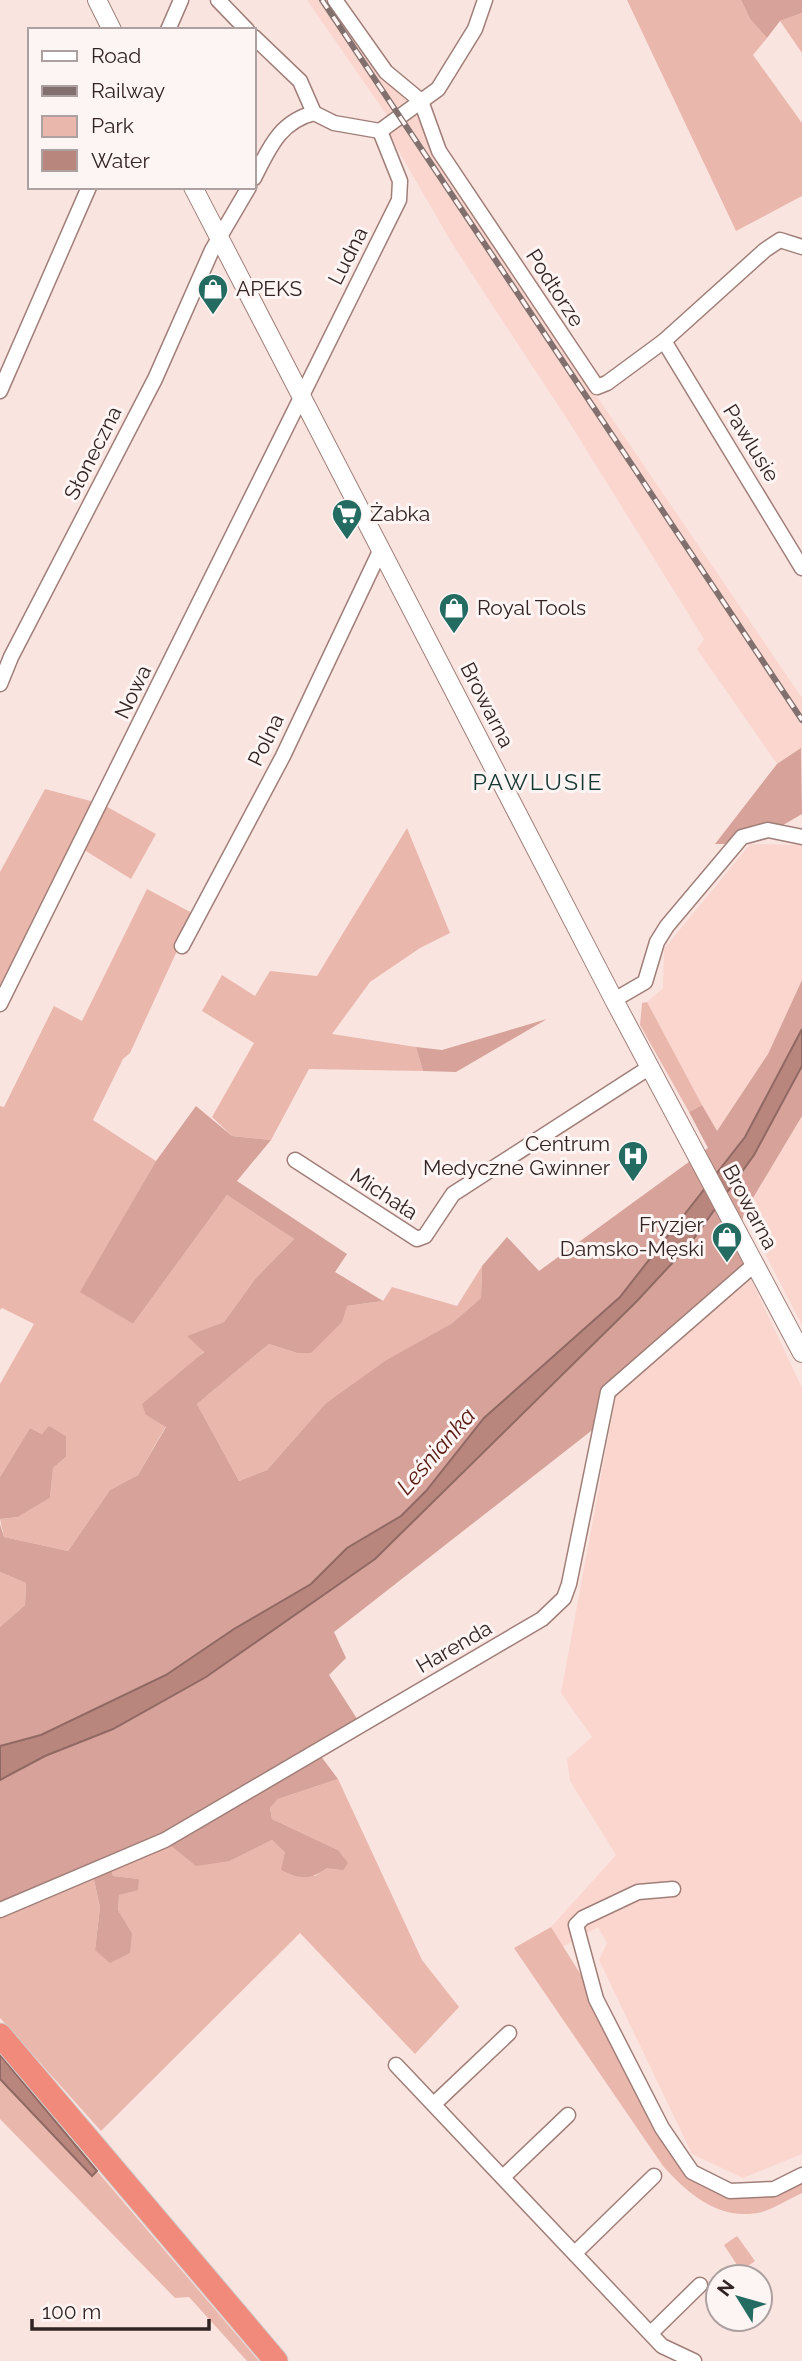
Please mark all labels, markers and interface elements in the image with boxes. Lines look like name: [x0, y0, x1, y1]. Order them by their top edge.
legend: [28, 28, 256, 189]
text: Road: [91, 43, 141, 68]
text: Railway: [91, 78, 165, 103]
text: Park: [91, 113, 134, 138]
text: Water: [91, 148, 150, 173]
street label: Ludna: [322, 223, 373, 289]
street label: Podtorze: [521, 244, 590, 331]
shop icon: APEKS: [196, 272, 230, 316]
place label: APEKS: [236, 276, 303, 301]
street label: Pawlusie: [718, 399, 785, 486]
street label: Słoneczna: [58, 402, 127, 504]
supermarket icon: Żabka: [330, 497, 364, 541]
place label: Żabka: [370, 501, 430, 526]
shop icon: Royal Tools: [437, 591, 471, 635]
place label: Royal Tools: [477, 595, 586, 620]
street label: Browarna: [455, 658, 520, 752]
street label: Nowa: [109, 661, 156, 723]
street label: Polna: [242, 710, 289, 770]
district label: PAWLUSIE: [472, 768, 604, 795]
place label: Centrum Medyczne Gwinner: [423, 1131, 611, 1180]
hospital icon: Centrum Medyczne Gwinner: [616, 1139, 650, 1183]
street label: Browarna: [718, 1160, 783, 1253]
street label: Michała: [346, 1162, 423, 1225]
place label: Fryzjer Damsko-Męski: [560, 1212, 705, 1261]
shop icon: Fryzjer Damsko-Męski: [710, 1220, 744, 1264]
water label: Leśnianka: [391, 1402, 481, 1499]
street label: Harenda: [412, 1615, 496, 1678]
north arrow: [704, 2263, 774, 2333]
text: N: [712, 2275, 739, 2300]
scale bar: [32, 2288, 208, 2332]
text: 100 m: [42, 2299, 101, 2324]

